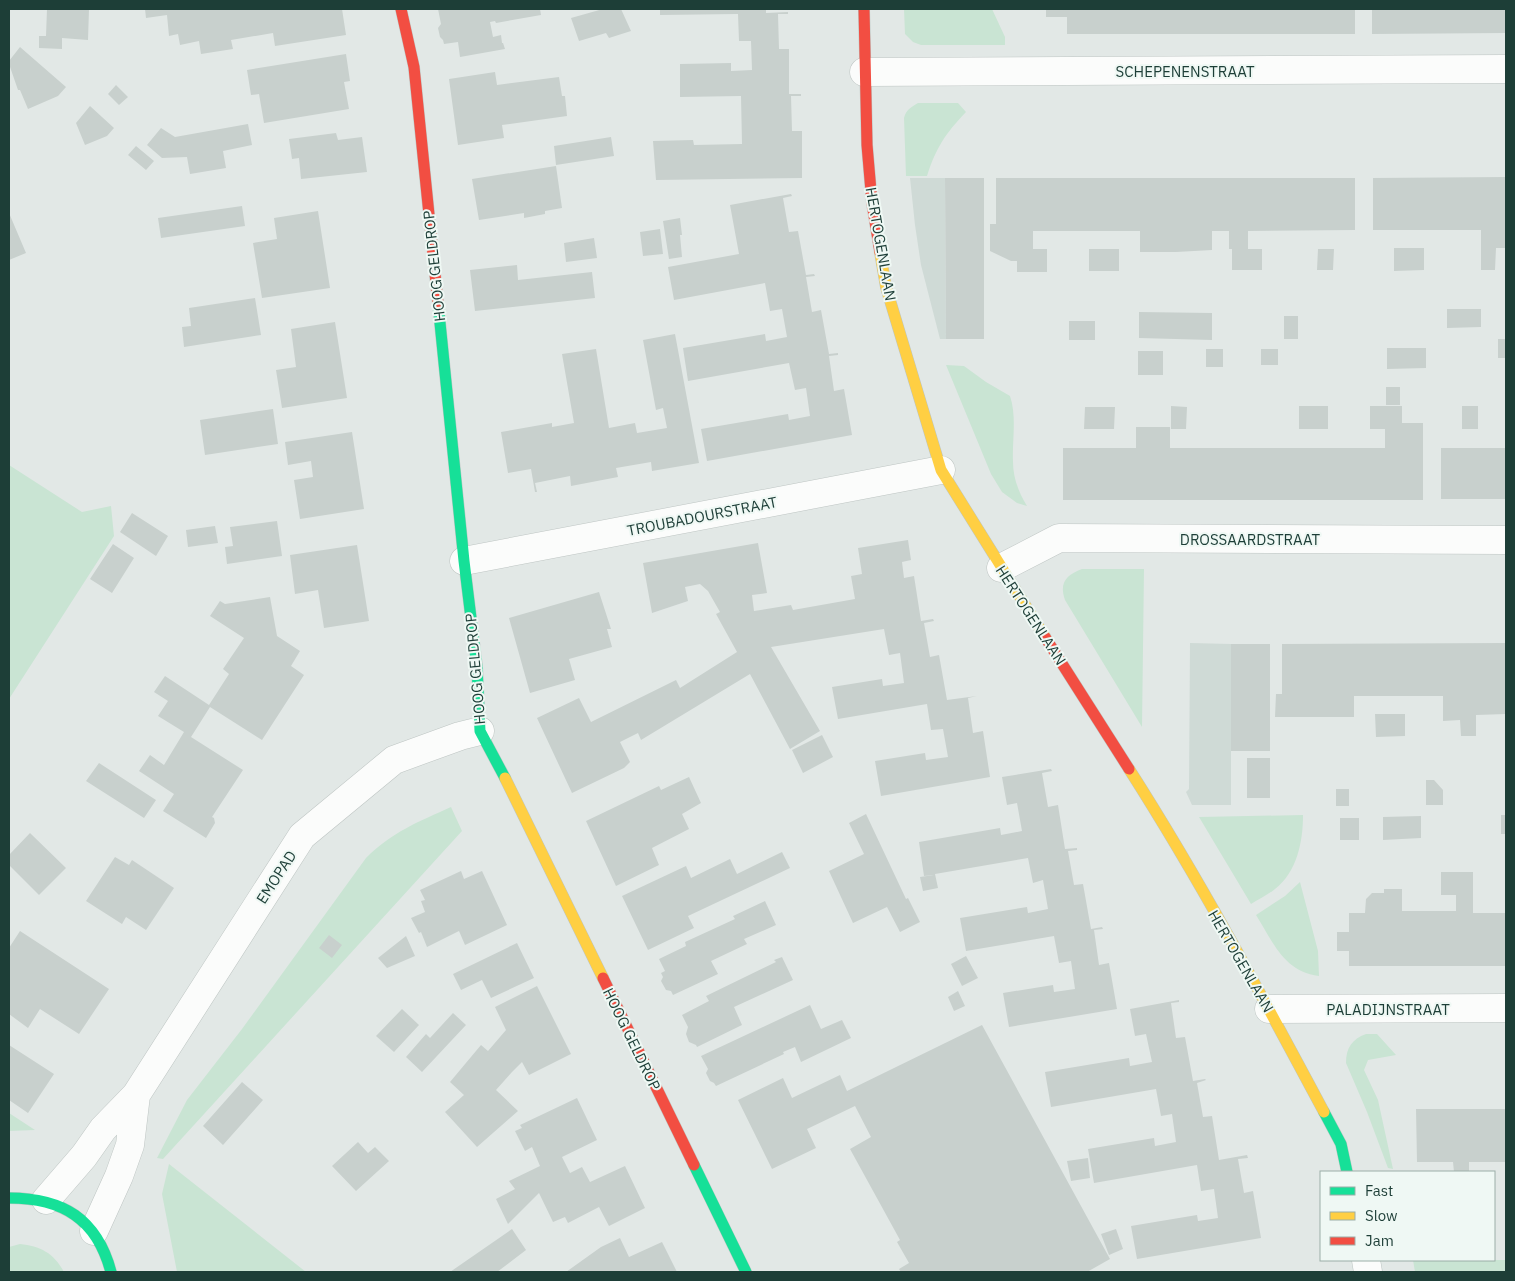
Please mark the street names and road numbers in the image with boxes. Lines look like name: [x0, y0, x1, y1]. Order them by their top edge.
street label: SCHEPENENSTRAAT: [1116, 62, 1255, 81]
street label: HERTOGENLAAN: [862, 186, 900, 302]
street label: HOOG GELDROP: [419, 209, 449, 323]
street label: TROUBADOURSTRAAT: [625, 492, 779, 540]
street label: DROSSAARDSTRAAT: [1180, 530, 1321, 549]
street label: HERTOGENLAAN: [992, 562, 1070, 668]
street label: HOOG GELDROP: [461, 613, 489, 725]
street label: EMOPAD: [252, 847, 300, 907]
street label: HERTOGENLAAN: [1204, 906, 1278, 1016]
street label: HOOG GELDROP: [599, 985, 665, 1093]
street label: PALADIJNSTRAAT: [1326, 1000, 1450, 1019]

